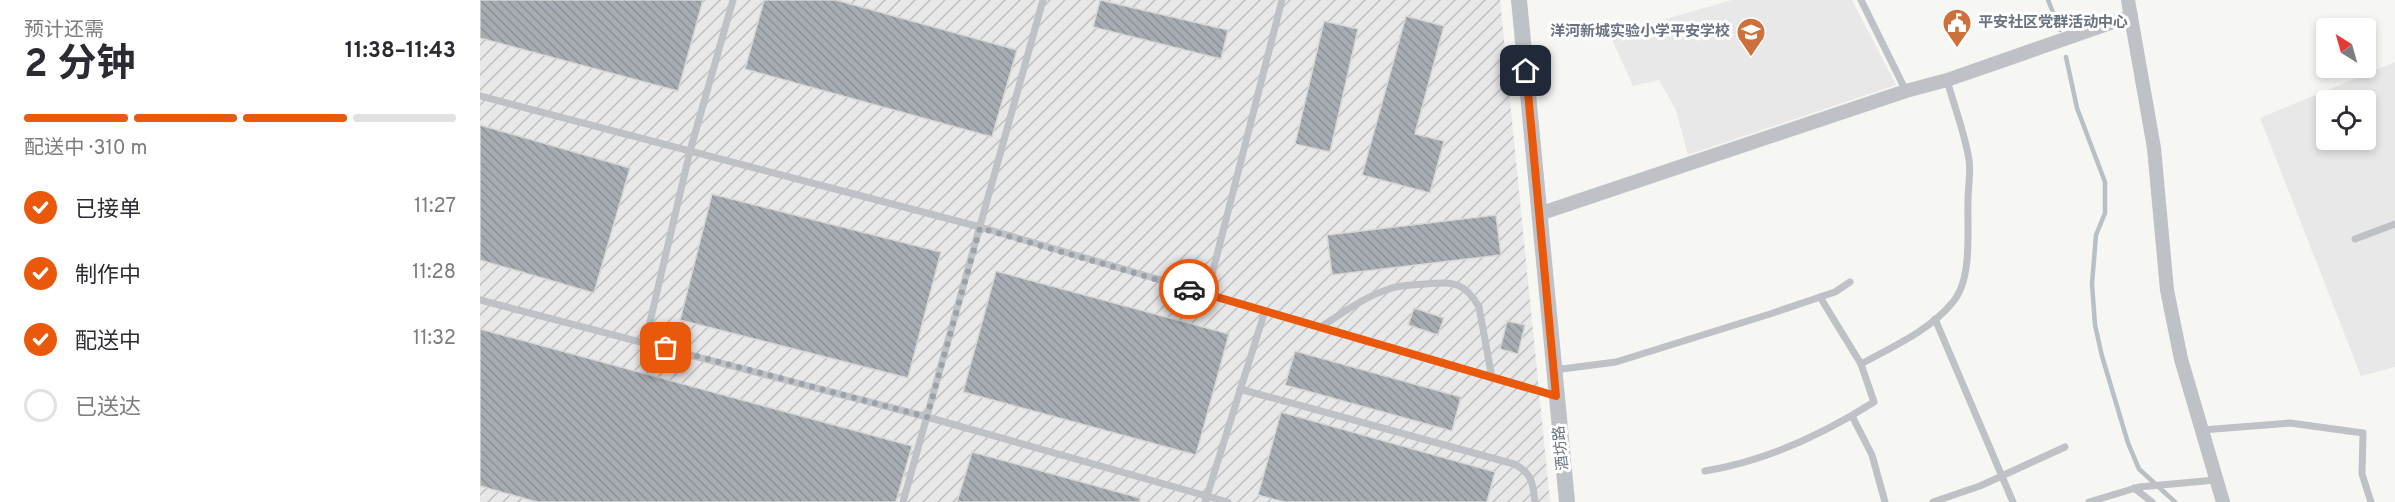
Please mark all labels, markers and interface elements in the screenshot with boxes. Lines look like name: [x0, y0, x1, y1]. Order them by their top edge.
public building icon: 平安社区党群活动中心: [1941, 7, 1973, 49]
place label: 平安社区党群活动中心: [1978, 13, 2128, 33]
school or university icon: 洋河新城实验小学平安学校: [1735, 16, 1767, 58]
text: 预计还需: [24, 18, 104, 44]
north arrow: [2316, 18, 2376, 78]
map controls: [2316, 18, 2376, 150]
place label: 洋河新城实验小学平安学校: [1550, 22, 1730, 42]
text: 11:38–11:43: [345, 38, 456, 65]
text: 2 分钟: [24, 42, 136, 91]
pin: [1500, 45, 1551, 96]
icon: home: [1509, 54, 1542, 87]
button: locate: [2316, 90, 2376, 150]
text: 配送中 · 310 m: [24, 136, 147, 162]
icon: check: [24, 191, 57, 224]
text: 11:27: [414, 194, 456, 220]
text: 已接单: [75, 197, 141, 224]
icon: check: [24, 257, 57, 290]
courier: [1159, 259, 1219, 319]
text: 11:28: [412, 260, 456, 286]
text: 制作中: [75, 263, 141, 290]
icon: car: [1173, 273, 1206, 306]
pin: [640, 322, 691, 373]
icon: check: [24, 323, 57, 356]
text: 11:32: [413, 326, 456, 352]
text: 配送中: [75, 329, 141, 356]
icon: bag: [649, 331, 682, 364]
text: 已送达: [75, 395, 141, 422]
street label: 酒坊路: [1549, 425, 1574, 471]

